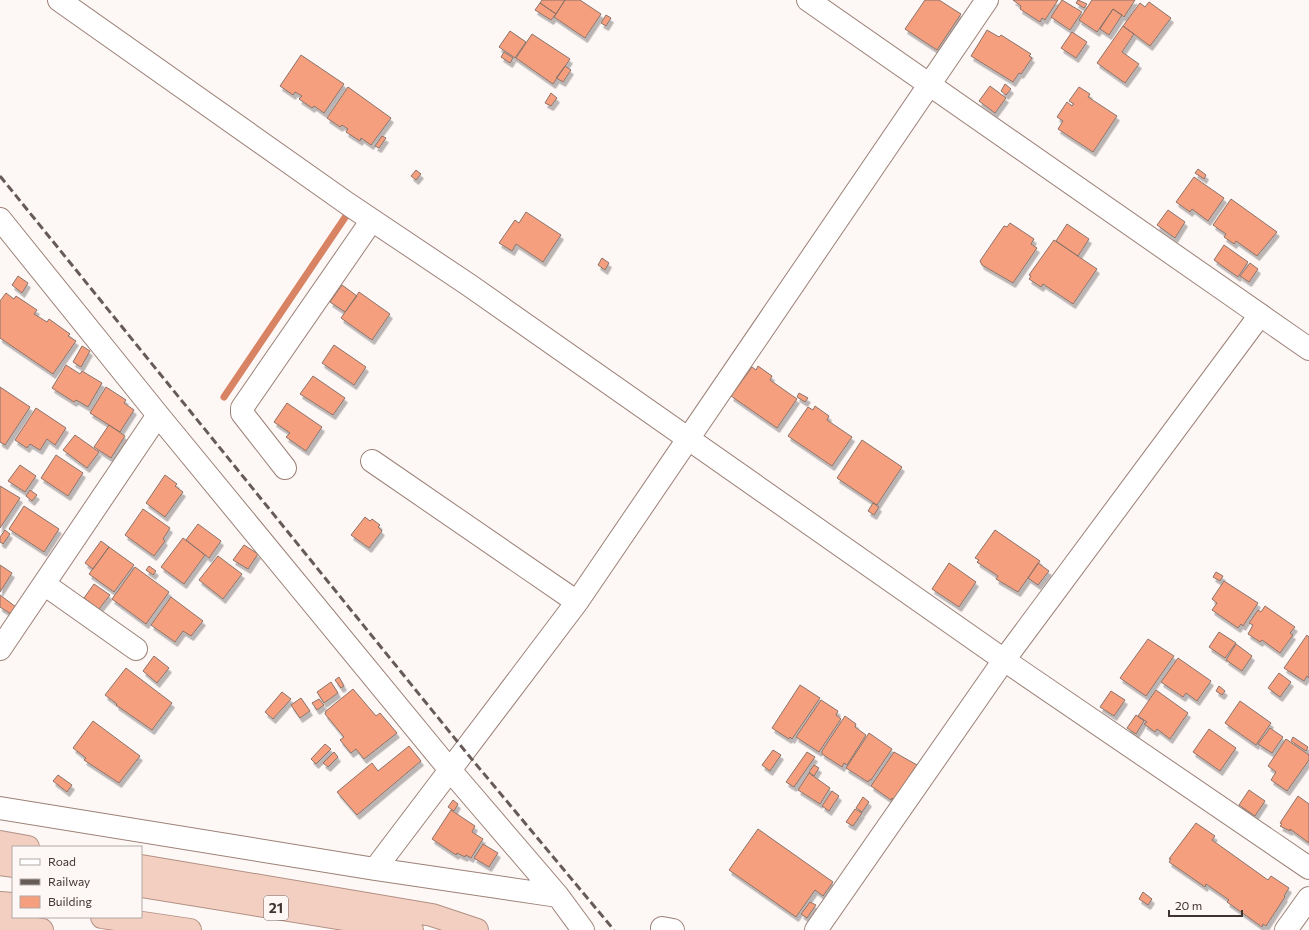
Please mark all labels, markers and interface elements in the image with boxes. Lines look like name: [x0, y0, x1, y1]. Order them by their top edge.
legend: [12, 846, 142, 918]
text: Road: [48, 854, 76, 868]
text: Railway: [48, 874, 90, 888]
scale bar: [1169, 892, 1242, 918]
text: Building: [48, 894, 92, 908]
road number: 21: [264, 896, 288, 920]
text: 20 m: [1175, 898, 1202, 912]

